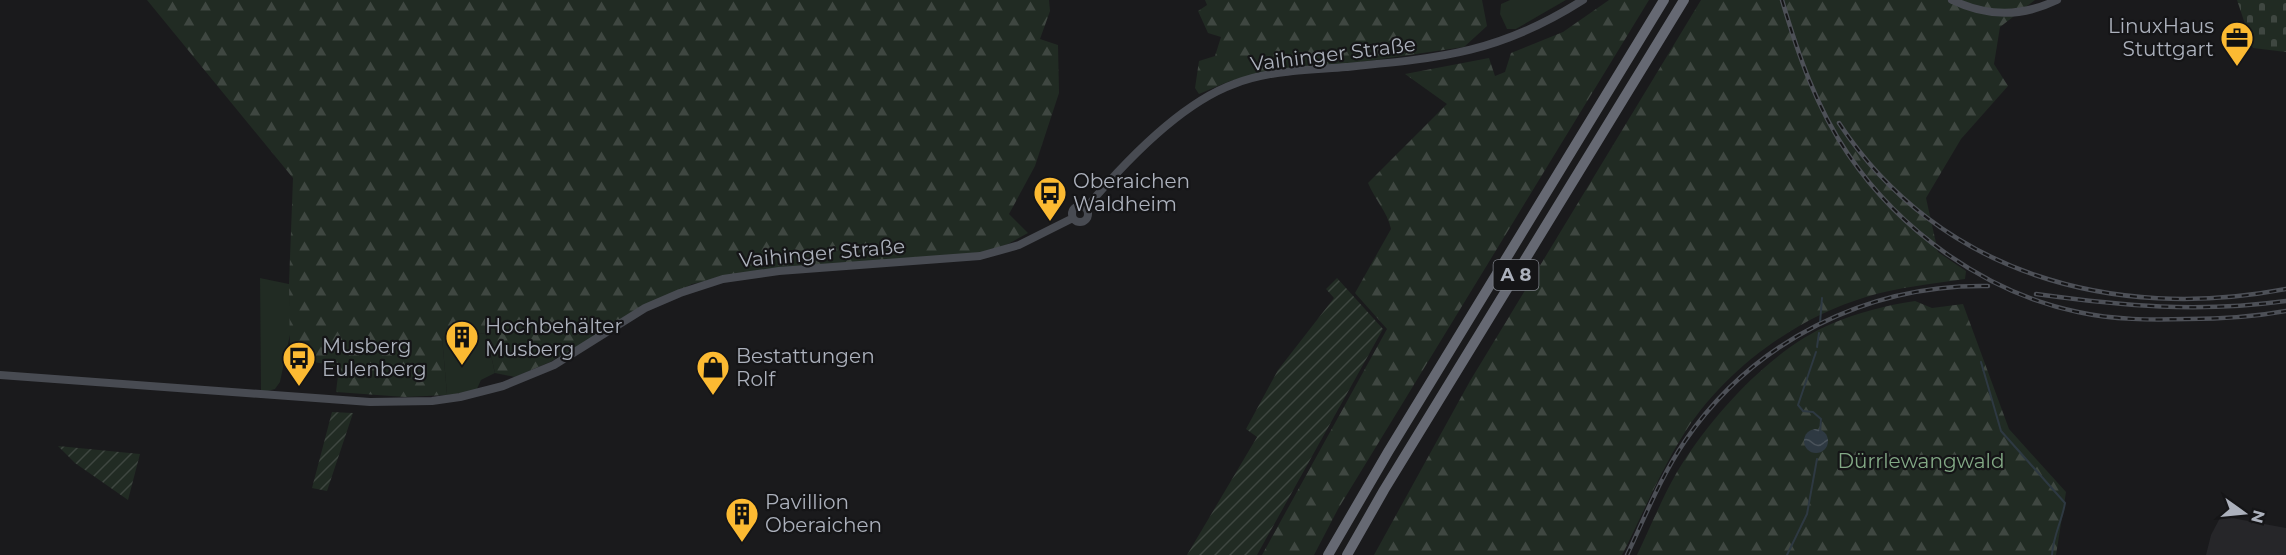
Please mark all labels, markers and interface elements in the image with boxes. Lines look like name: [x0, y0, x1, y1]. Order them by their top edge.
place label: LinuxHaus Stuttgart: [2108, 14, 2214, 61]
office icon: LinuxHaus Stuttgart: [2219, 20, 2255, 67]
street label: Vaihinger Straße: [1249, 32, 1417, 76]
place label: Oberaichen Waldheim: [1073, 169, 1190, 216]
bus stop icon: Oberaichen Waldheim: [1032, 175, 1068, 222]
street label: Vaihinger Straße: [738, 234, 906, 272]
road number: A 8: [1494, 260, 1538, 290]
place label: Hochbehälter Musberg: [485, 314, 622, 361]
building icon: Hochbehälter Musberg: [444, 319, 480, 366]
place label: Musberg Eulenberg: [322, 334, 427, 381]
bus stop icon: Musberg Eulenberg: [281, 340, 317, 387]
place label: Bestattungen Rolf: [736, 344, 875, 391]
shop icon: Bestattungen Rolf: [695, 349, 731, 396]
park label: Dürrlewangwald: [1837, 449, 2005, 473]
north arrow: [2214, 483, 2274, 543]
place label: Pavillion Oberaichen: [765, 490, 882, 537]
building icon: Pavillion Oberaichen: [724, 496, 760, 543]
text: N: [2247, 508, 2269, 525]

